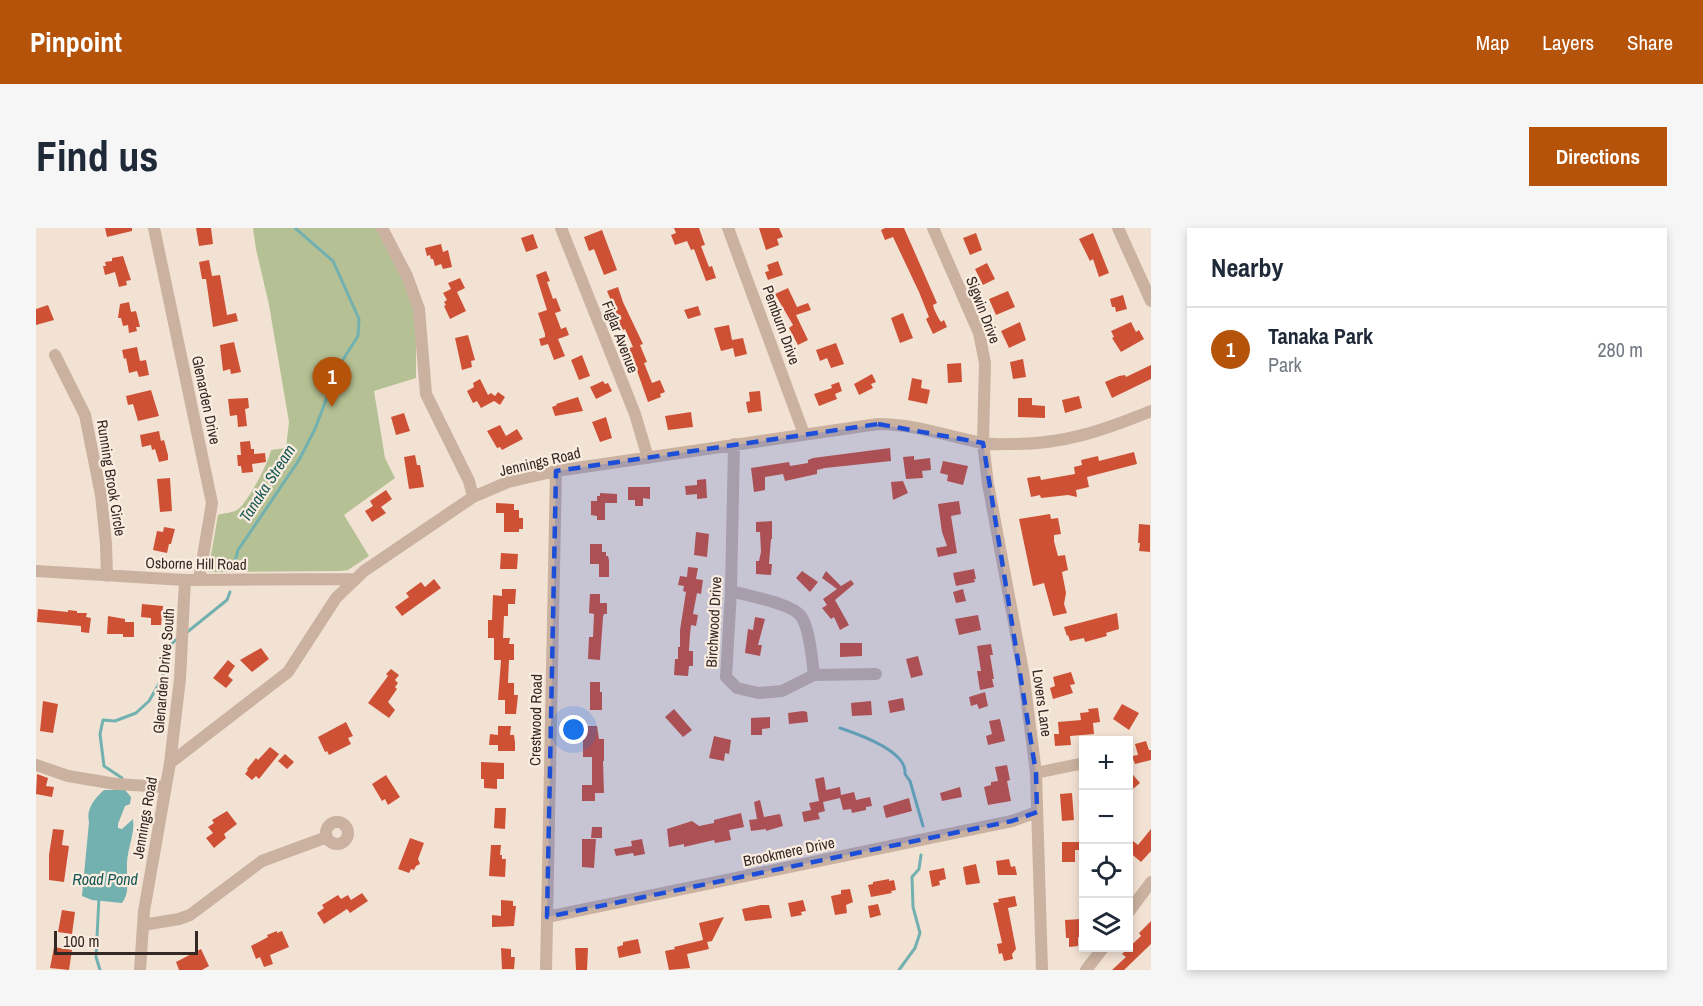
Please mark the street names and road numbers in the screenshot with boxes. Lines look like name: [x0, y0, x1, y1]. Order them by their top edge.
street label: Sigwin Drive: [961, 273, 1006, 347]
street label: Pemburn Drive: [757, 282, 806, 367]
street label: Figlar Avenue: [597, 298, 644, 376]
street label: Glenarden Drive: [187, 354, 226, 446]
street label: Running Brook Circle: [92, 418, 131, 538]
street label: Jennings Road: [497, 442, 583, 481]
street label: Osborne Hill Road: [145, 552, 247, 575]
street label: Birchwood Drive: [701, 576, 726, 668]
street label: Glenarden Drive South: [148, 607, 179, 735]
street label: Lovers Lane: [1027, 668, 1058, 738]
street label: Crestwood Road: [524, 674, 547, 766]
street label: Jennings Road: [127, 775, 162, 860]
street label: Brookmere Drive: [741, 832, 837, 871]

